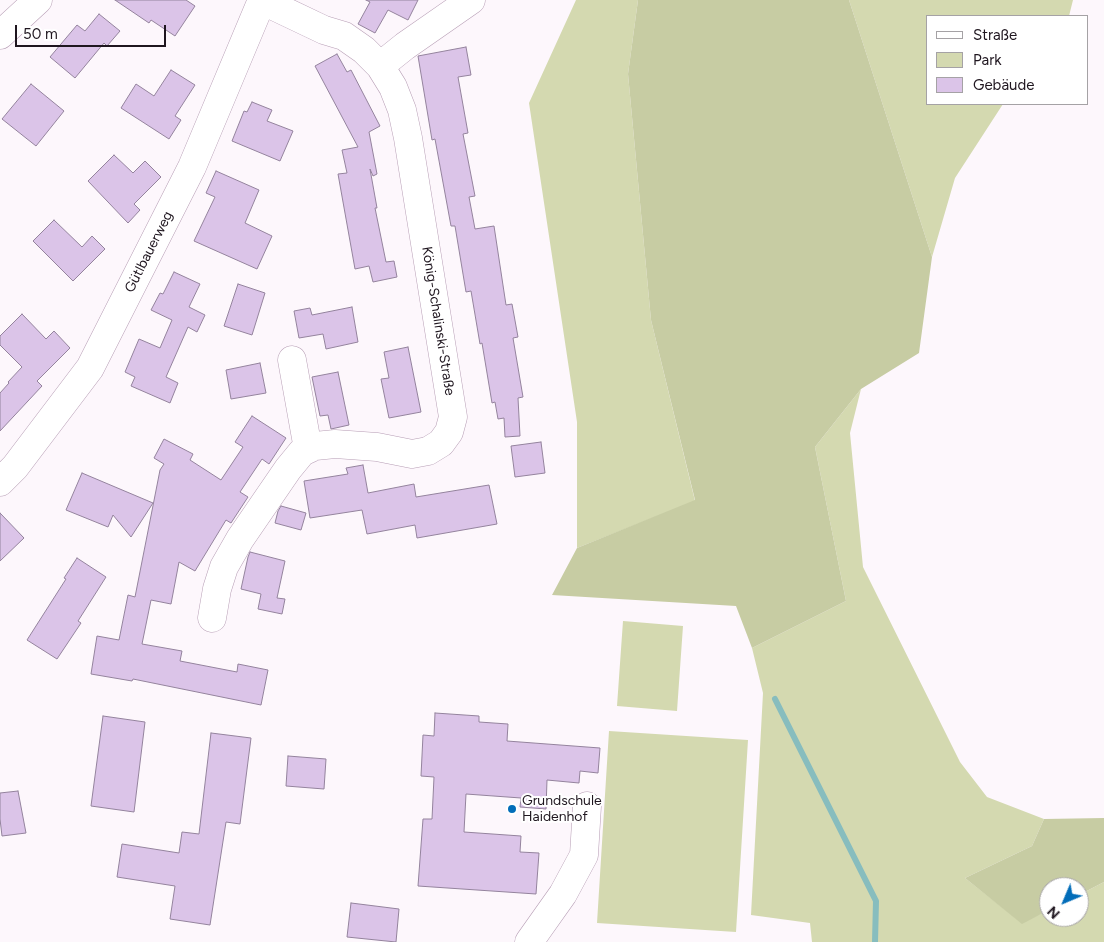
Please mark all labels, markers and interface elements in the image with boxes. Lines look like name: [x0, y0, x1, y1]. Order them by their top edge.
scale bar: [18, 15, 169, 47]
legend: [926, 15, 1089, 105]
text: 50 m: [23, 25, 58, 43]
text: Straße: [973, 26, 1017, 44]
text: Park: [973, 51, 1002, 69]
text: Gebäude: [973, 76, 1034, 94]
street label: Gütlbauerweg: [121, 209, 177, 295]
street label: König-Schalinski-Straße: [418, 245, 458, 397]
place label: Grundschule Haidenhof: [522, 793, 602, 826]
marker: Grundschule Haidenhof: [506, 803, 518, 815]
north arrow: [1039, 877, 1089, 927]
text: N: [1044, 902, 1064, 922]

